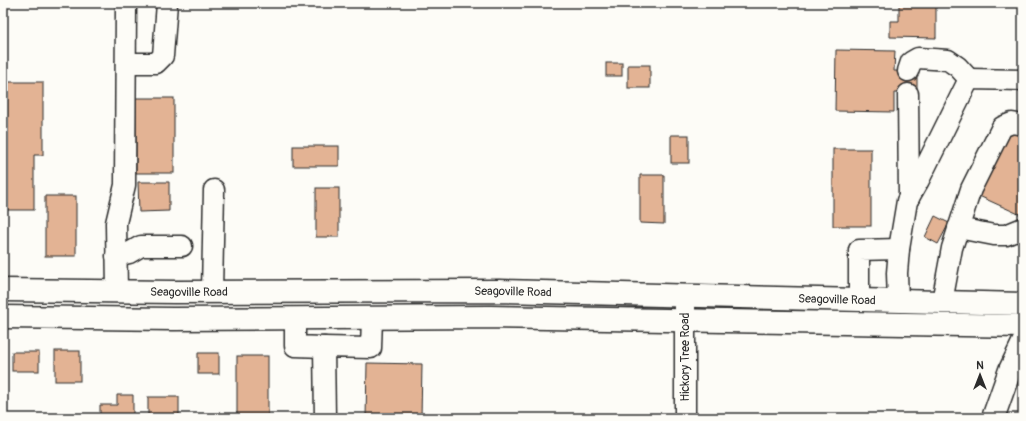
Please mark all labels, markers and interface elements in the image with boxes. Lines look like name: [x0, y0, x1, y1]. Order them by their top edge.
street label: Seagoville Road: [474, 283, 552, 300]
street label: Seagoville Road: [150, 284, 228, 300]
street label: Seagoville Road: [798, 291, 876, 308]
street label: Hickory Tree Road: [678, 312, 693, 401]
north arrow: [960, 355, 1000, 395]
text: N: [976, 359, 984, 372]

